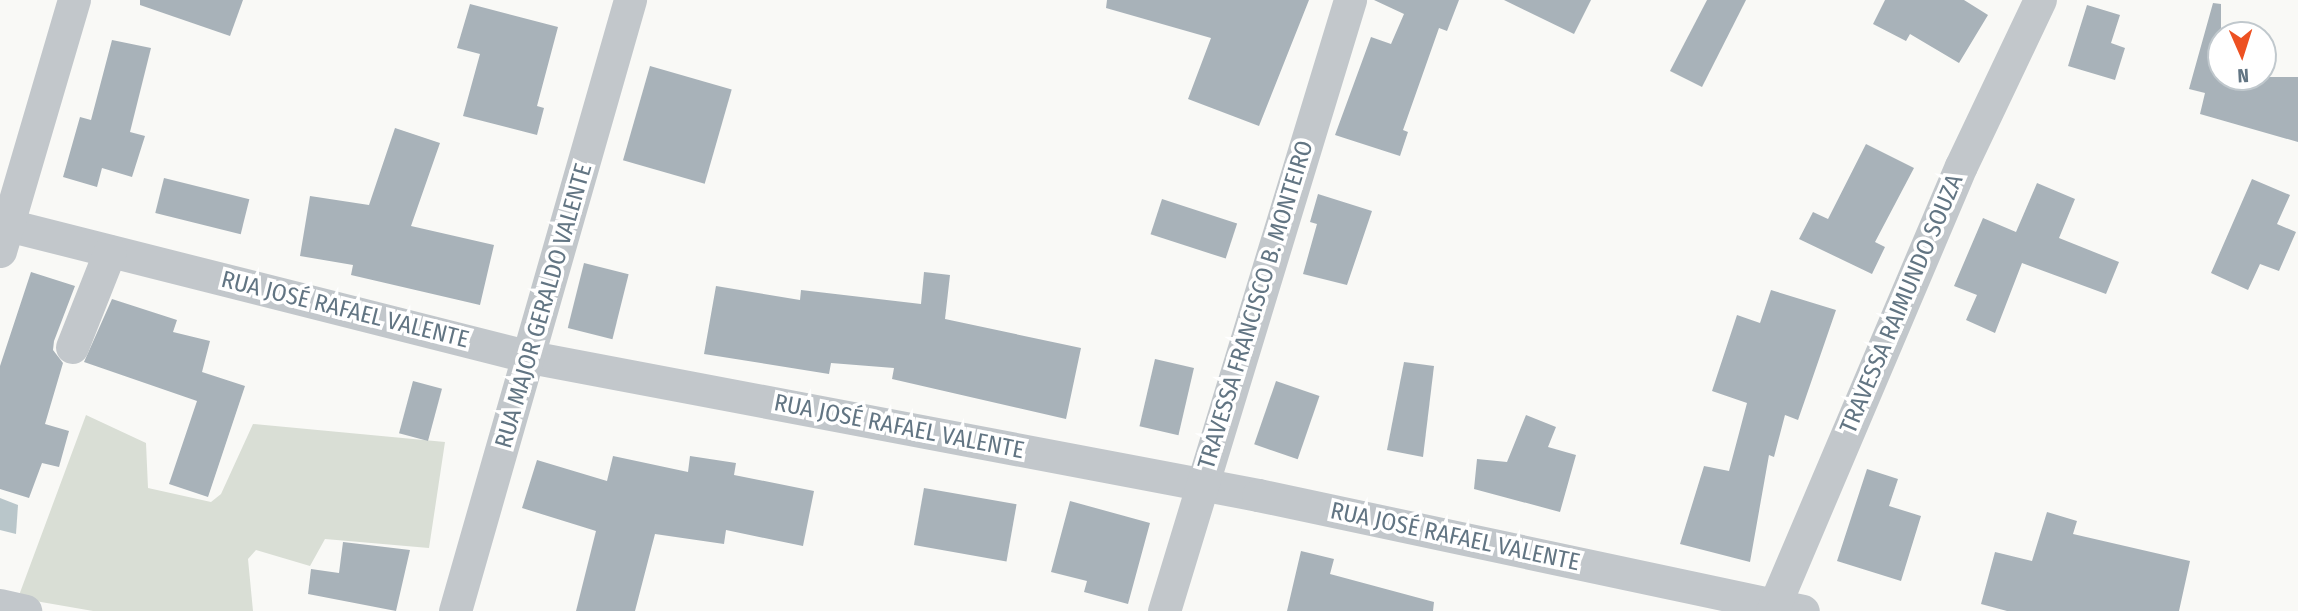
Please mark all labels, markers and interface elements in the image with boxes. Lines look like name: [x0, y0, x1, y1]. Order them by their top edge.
north arrow: [2207, 21, 2277, 91]
text: N: [2237, 64, 2249, 87]
street label: TRAVESSA FRANCISCO B. MONTEIRO: [1192, 137, 1320, 473]
street label: RUA MAJOR GERALDO VALENTE: [490, 161, 598, 451]
street label: TRAVESSA RAIMUNDO SOUZA: [1834, 170, 1970, 438]
street label: RUA JOSÉ RAFAEL VALENTE: [218, 265, 472, 355]
street label: RUA JOSÉ RAFAEL VALENTE: [772, 389, 1026, 465]
street label: RUA JOSÉ RAFAEL VALENTE: [1328, 497, 1582, 577]

